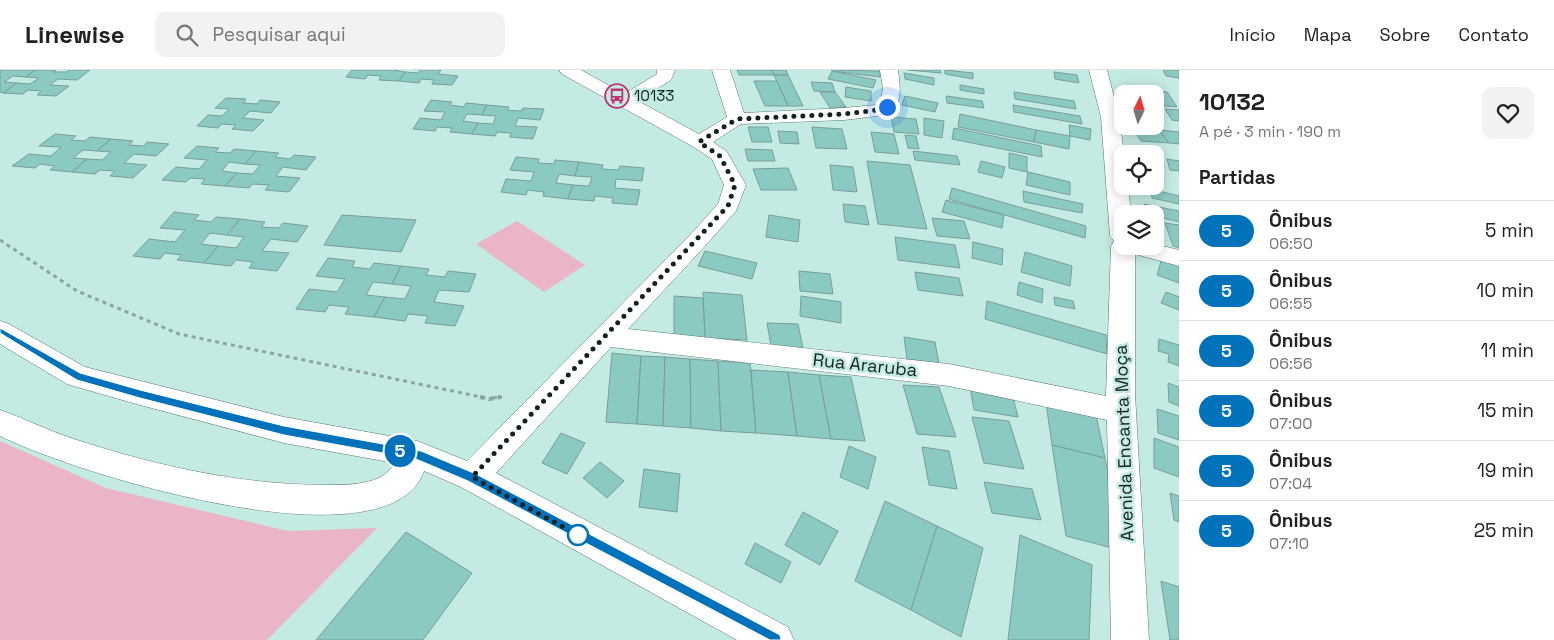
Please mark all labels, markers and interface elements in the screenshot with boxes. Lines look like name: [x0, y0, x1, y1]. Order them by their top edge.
search box: [155, 12, 505, 57]
text: Linewise: [25, 19, 125, 50]
icon: search: [173, 21, 201, 49]
text: Pesquisar aqui: [213, 22, 346, 47]
text: Início: [1230, 23, 1276, 46]
text: Mapa: [1304, 23, 1352, 46]
text: Sobre: [1380, 23, 1430, 46]
text: Contato: [1458, 23, 1529, 46]
bus stop icon: 10133: [604, 83, 630, 109]
north arrow: [1114, 85, 1164, 135]
map controls: [1114, 85, 1164, 255]
place label: 10133: [634, 86, 674, 105]
text: 10132: [1199, 86, 1265, 117]
button: heart: [1482, 87, 1534, 139]
your location: [875, 95, 900, 120]
text: A pé · 3 min · 190 m: [1199, 121, 1341, 142]
button: locate: [1114, 145, 1164, 195]
text: Partidas: [1199, 165, 1276, 190]
button: layers: [1114, 205, 1164, 255]
text: Ônibus: [1269, 208, 1332, 233]
text: 5 min: [1485, 218, 1534, 243]
text: 5: [1221, 219, 1232, 242]
text: 06:50: [1269, 233, 1313, 254]
text: Ônibus: [1269, 268, 1332, 293]
text: 10 min: [1476, 278, 1534, 303]
text: 5: [1221, 279, 1232, 302]
text: 06:55: [1269, 293, 1312, 314]
text: Ônibus: [1269, 328, 1332, 353]
text: 11 min: [1481, 338, 1534, 363]
text: 5: [1221, 339, 1232, 362]
street label: Avenida Encanta Moça: [1109, 344, 1138, 542]
street label: Rua Araruba: [812, 348, 918, 381]
text: 06:56: [1269, 353, 1312, 374]
text: Ônibus: [1269, 388, 1332, 413]
text: 15 min: [1477, 398, 1534, 423]
text: 5: [1221, 399, 1232, 422]
text: 07:00: [1269, 413, 1313, 434]
line badge: 5: [384, 435, 416, 467]
text: 5: [395, 439, 405, 462]
text: Ônibus: [1269, 448, 1332, 473]
text: 19 min: [1477, 458, 1534, 483]
text: 5: [1221, 459, 1232, 482]
text: 07:04: [1269, 473, 1312, 494]
text: Ônibus: [1269, 508, 1332, 533]
text: 25 min: [1474, 518, 1534, 543]
text: 5: [1221, 519, 1232, 542]
unlabelled marker: [567, 524, 589, 546]
text: 07:10: [1269, 533, 1309, 554]

